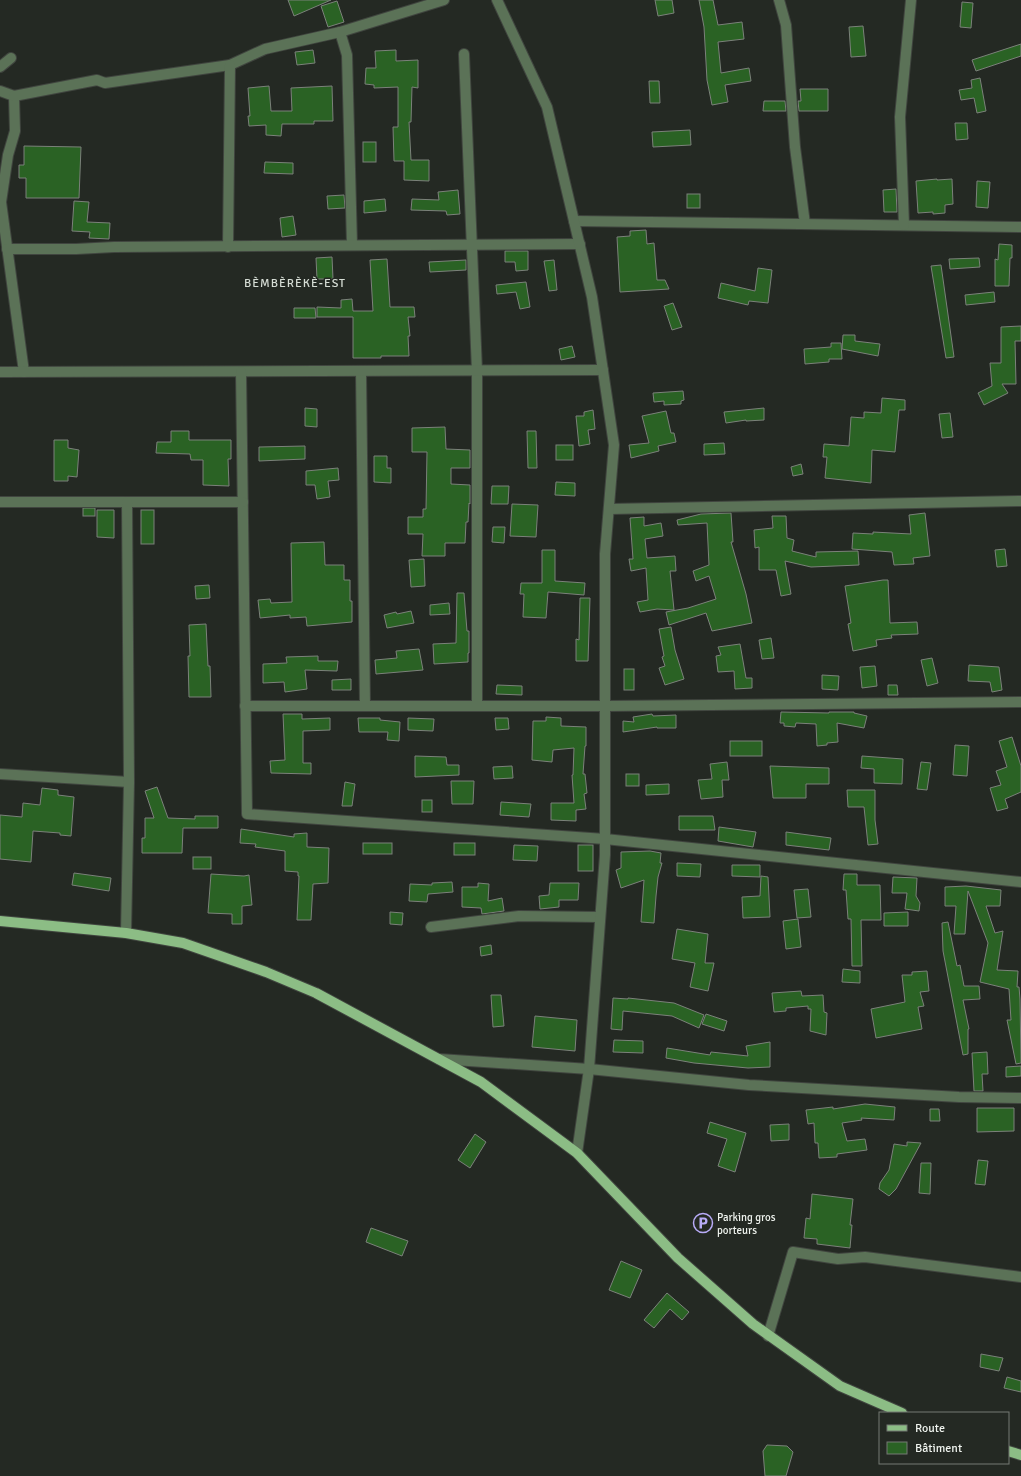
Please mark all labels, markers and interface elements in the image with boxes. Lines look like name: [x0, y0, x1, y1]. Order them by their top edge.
district label: BÈMBÈRÈKÈ-EST: [244, 276, 346, 291]
place label: Parking gros porteurs: [717, 1211, 776, 1237]
parking icon: Parking gros porteurs: [692, 1212, 714, 1234]
legend: [879, 1412, 1009, 1464]
text: Route: [915, 1421, 945, 1436]
text: Bâtiment: [915, 1441, 962, 1456]

